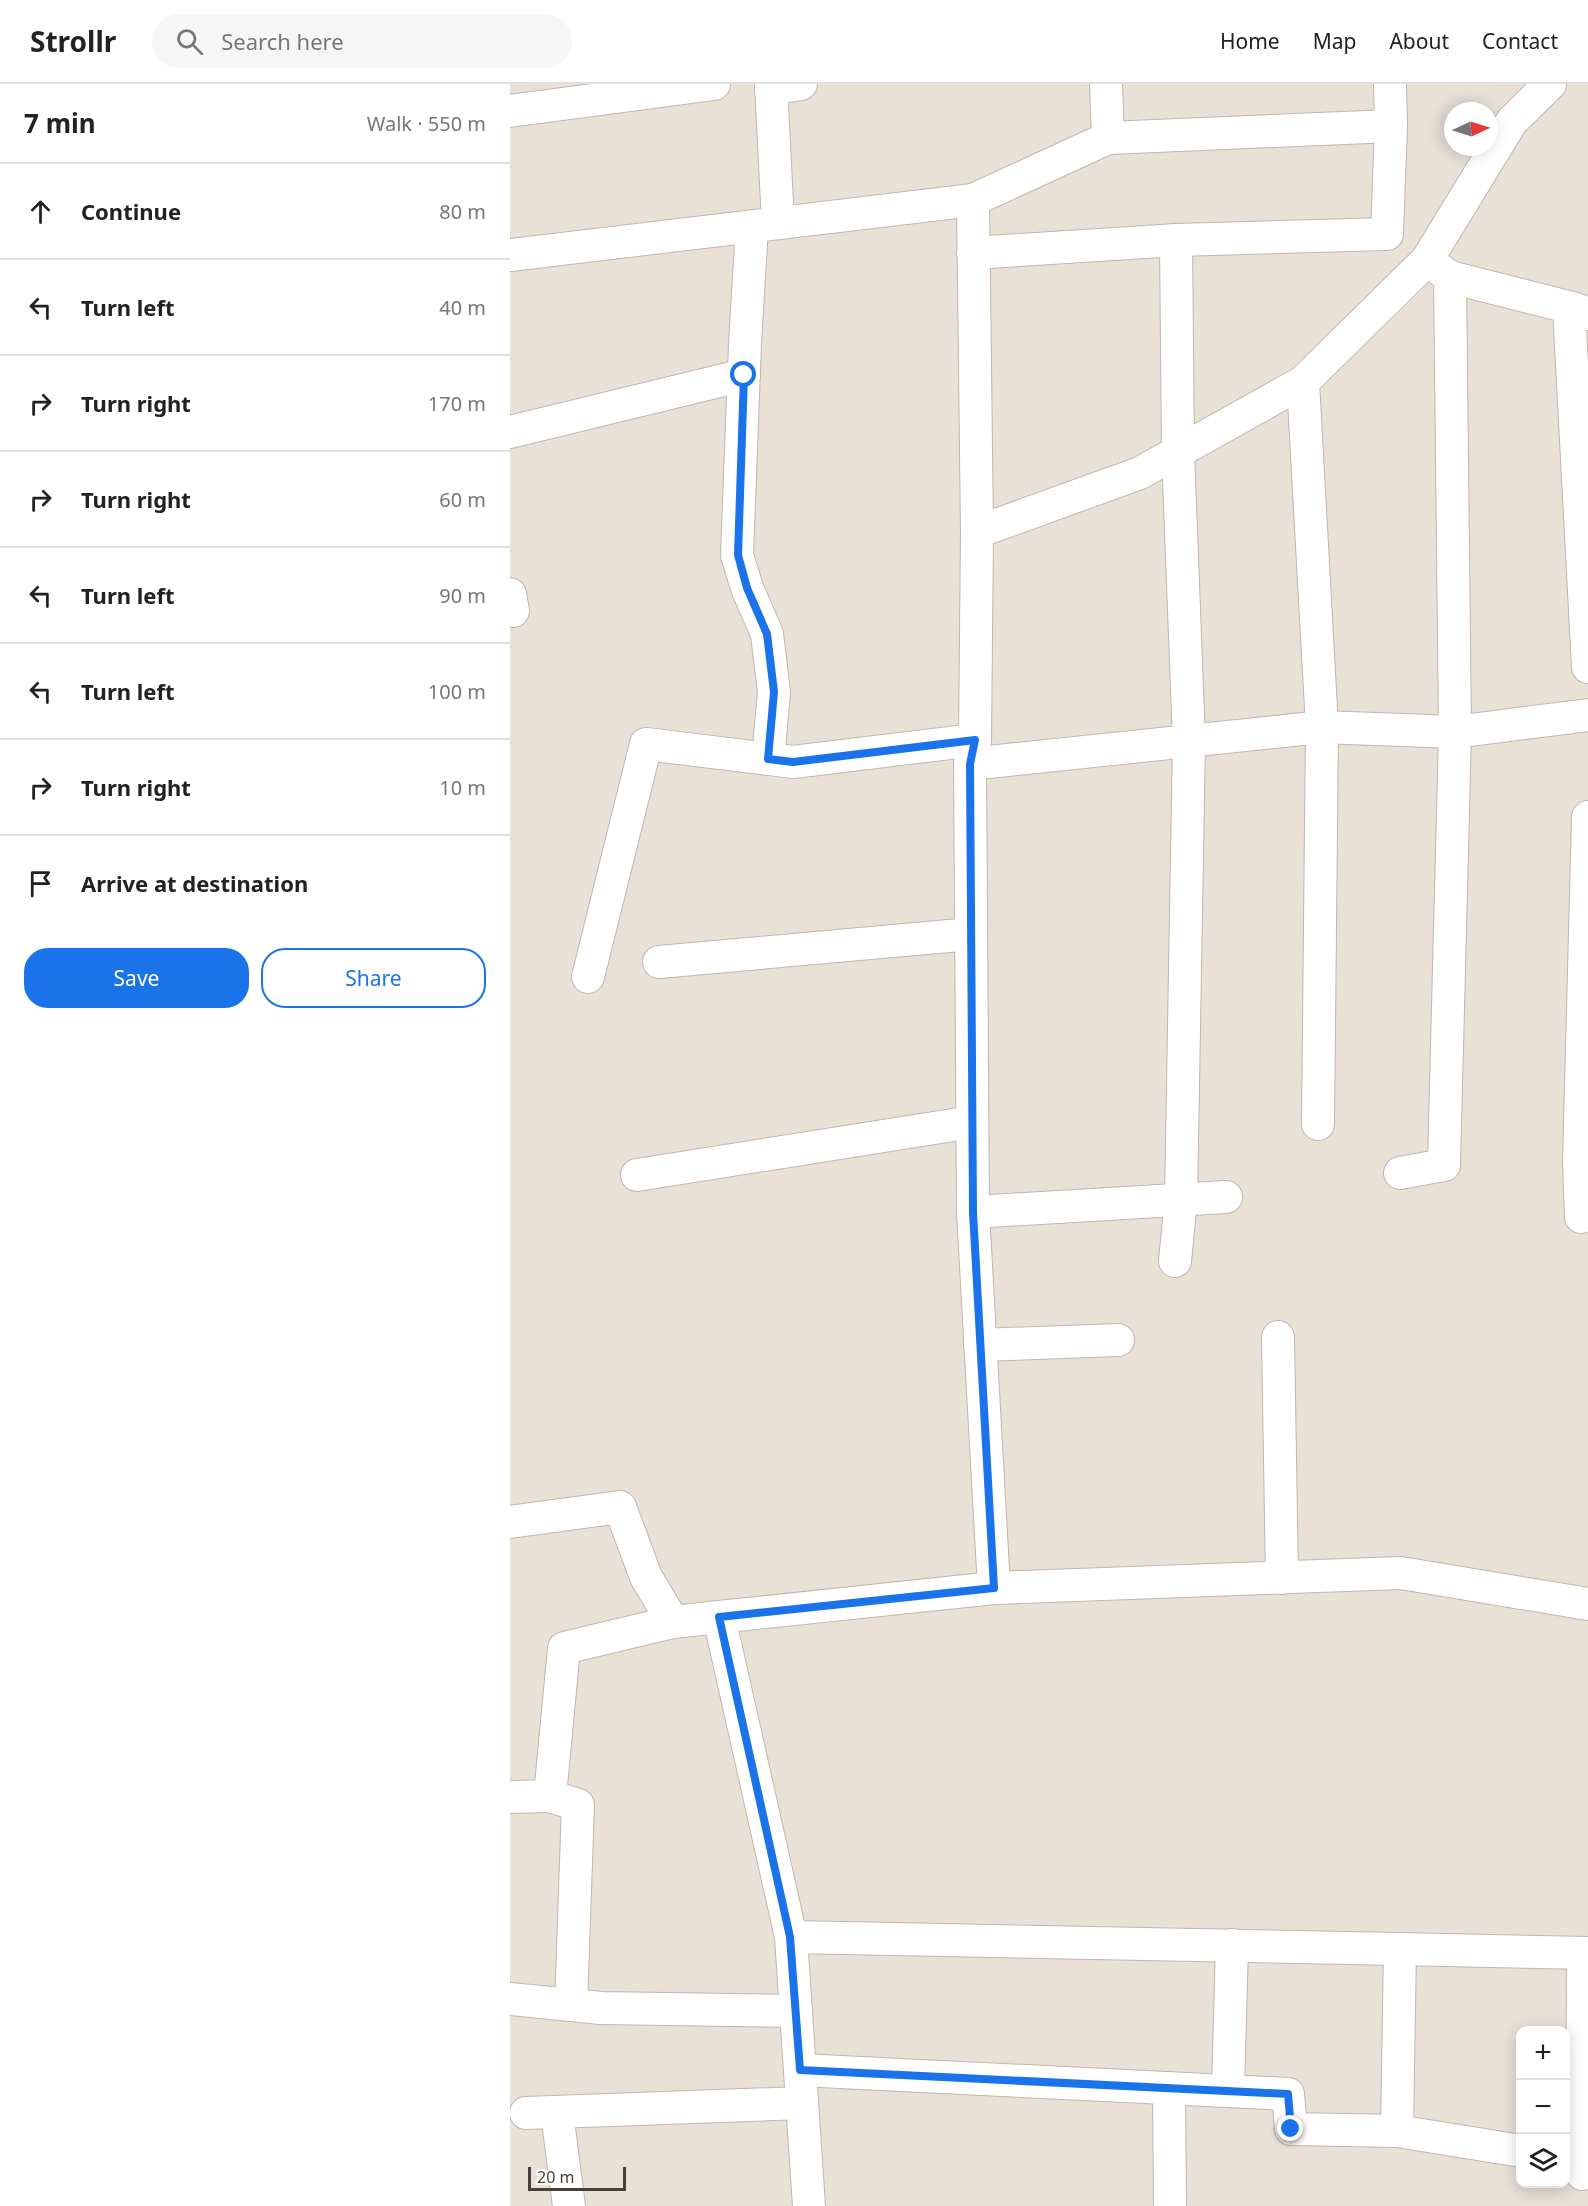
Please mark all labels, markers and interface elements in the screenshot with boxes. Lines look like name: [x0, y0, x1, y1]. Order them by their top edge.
search box: [152, 14, 572, 68]
text: Strollr: [30, 22, 116, 60]
icon: search: [173, 25, 206, 58]
text: Search here: [221, 26, 344, 56]
text: Home: [1220, 27, 1280, 55]
text: Map: [1313, 27, 1356, 55]
text: About: [1389, 27, 1449, 55]
text: Contact: [1482, 27, 1558, 55]
north arrow: [1444, 102, 1498, 156]
text: 7 min: [24, 105, 96, 141]
text: Walk · 550 m: [367, 110, 486, 137]
icon: ahead: [24, 195, 57, 228]
text: Continue: [81, 196, 181, 226]
text: 80 m: [439, 198, 486, 225]
icon: left: [24, 291, 57, 324]
text: Turn left: [81, 292, 175, 322]
text: 40 m: [439, 294, 486, 321]
route start: [730, 361, 756, 387]
icon: right: [24, 387, 57, 420]
text: Turn right: [81, 388, 191, 418]
text: 170 m: [428, 390, 486, 417]
icon: right: [24, 483, 57, 516]
text: Turn right: [81, 484, 191, 514]
text: 60 m: [439, 486, 486, 513]
icon: left: [24, 579, 57, 612]
text: Turn left: [81, 580, 175, 610]
text: 90 m: [439, 582, 486, 609]
icon: left: [24, 675, 57, 708]
text: Turn left: [81, 676, 175, 706]
text: 100 m: [428, 678, 486, 705]
icon: right: [24, 771, 57, 804]
text: Turn right: [81, 772, 191, 802]
text: 10 m: [439, 774, 486, 801]
icon: arrive: [24, 867, 57, 900]
text: Arrive at destination: [81, 868, 308, 898]
button: Save: [24, 948, 249, 1008]
button: Share: [261, 948, 486, 1008]
map controls: [1516, 2026, 1570, 2188]
button: +: [1516, 2026, 1570, 2080]
button: −: [1516, 2080, 1570, 2134]
route end: [1277, 2115, 1303, 2141]
button: layers: [1516, 2134, 1570, 2188]
scale bar: [528, 2164, 626, 2192]
text: 20 m: [537, 2166, 574, 2188]

